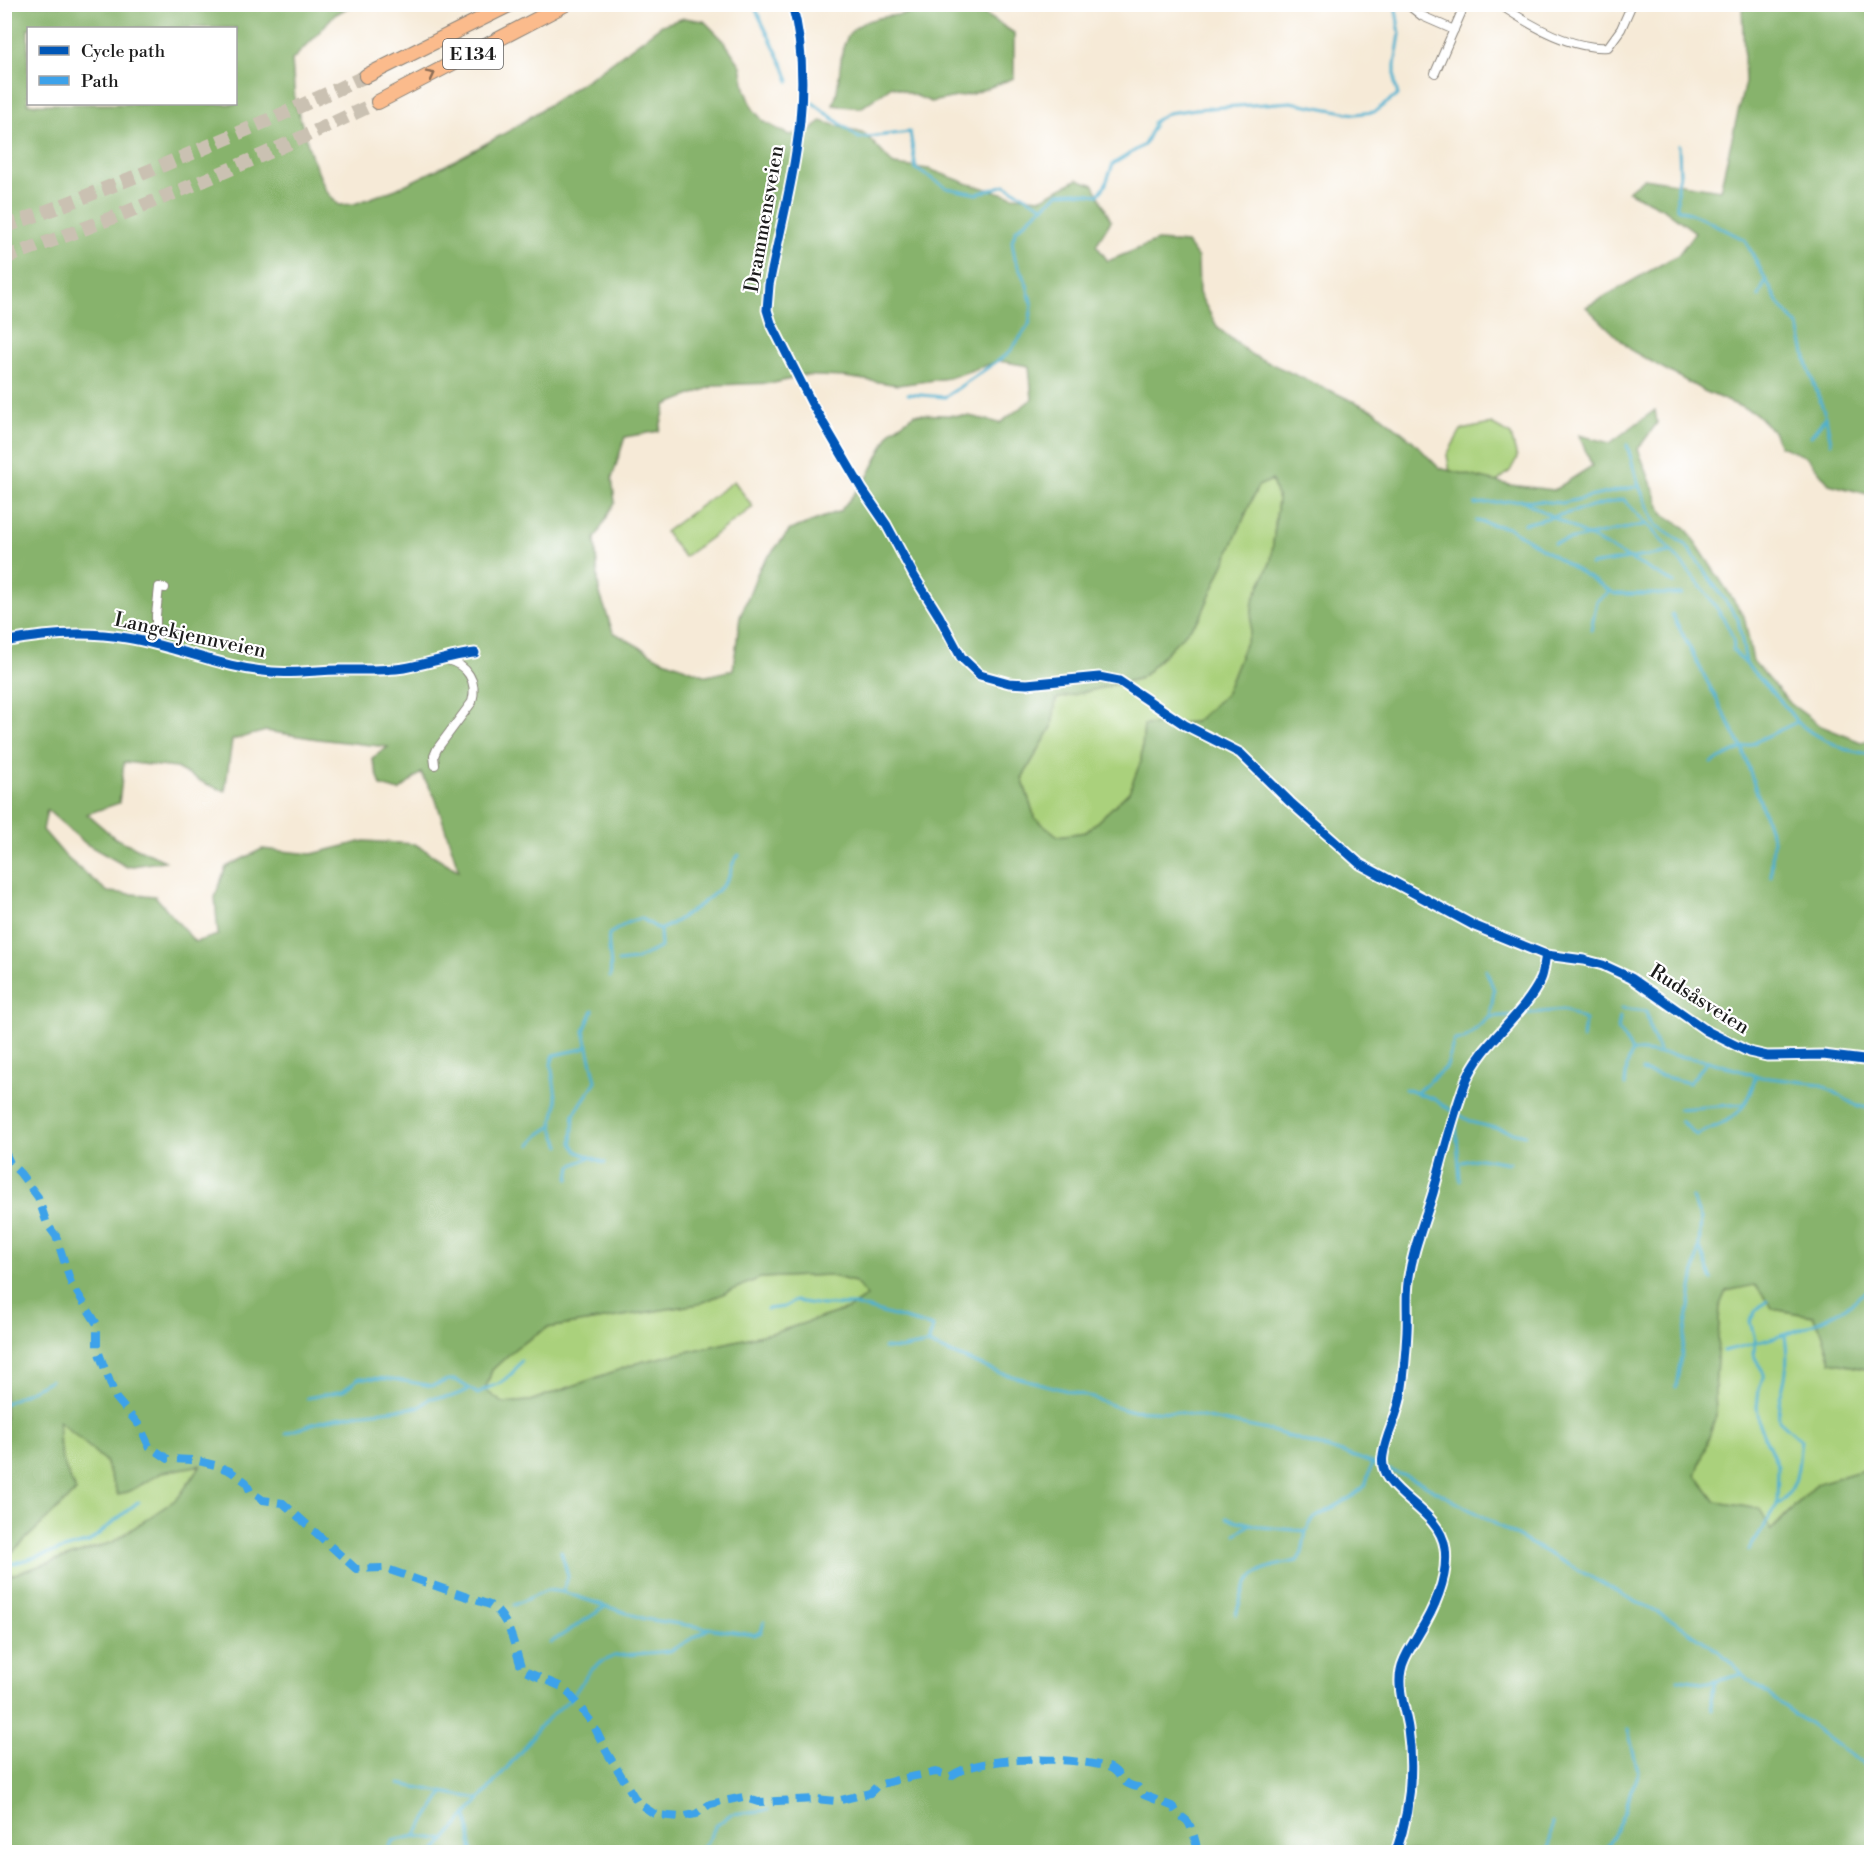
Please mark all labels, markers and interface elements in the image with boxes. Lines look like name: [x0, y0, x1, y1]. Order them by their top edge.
legend: [27, 27, 237, 105]
road number: E 134: [443, 39, 503, 69]
text: Cycle path: [81, 40, 165, 63]
text: Path: [81, 70, 119, 93]
one-way arrow: [424, 71, 435, 83]
street label: Drammensveien: [740, 143, 790, 294]
street label: Langekjennveien: [112, 608, 268, 664]
street label: Rudsåsveien: [1644, 959, 1754, 1041]

